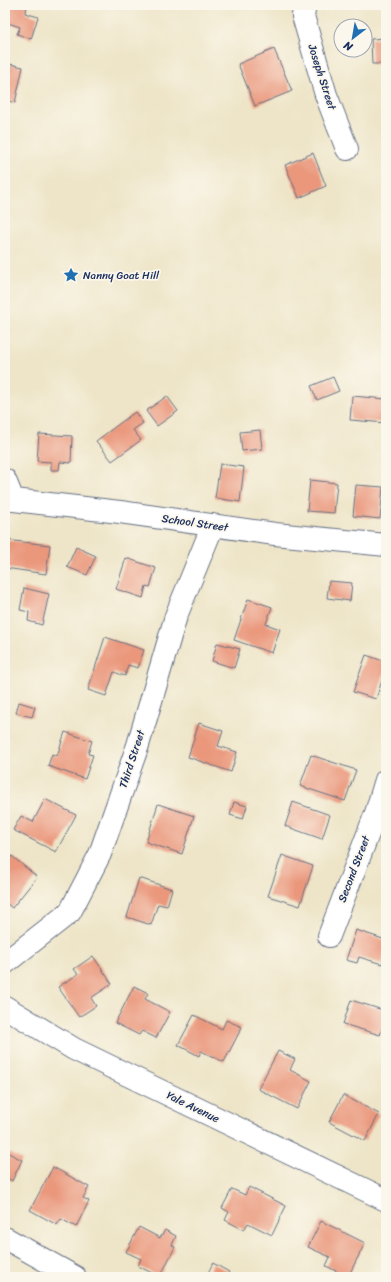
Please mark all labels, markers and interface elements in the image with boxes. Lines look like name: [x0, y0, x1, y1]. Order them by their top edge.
north arrow: [333, 18, 373, 58]
text: N: [340, 36, 357, 57]
street label: Joseph Street: [302, 41, 342, 113]
place icon: Nanny Goat Hill: [62, 266, 80, 284]
place label: Nanny Goat Hill: [83, 266, 160, 285]
street label: School Street: [161, 509, 230, 537]
street label: Third Street: [114, 727, 150, 790]
street label: Second Street: [333, 832, 376, 905]
street label: Yale Avenue: [163, 1086, 223, 1128]

